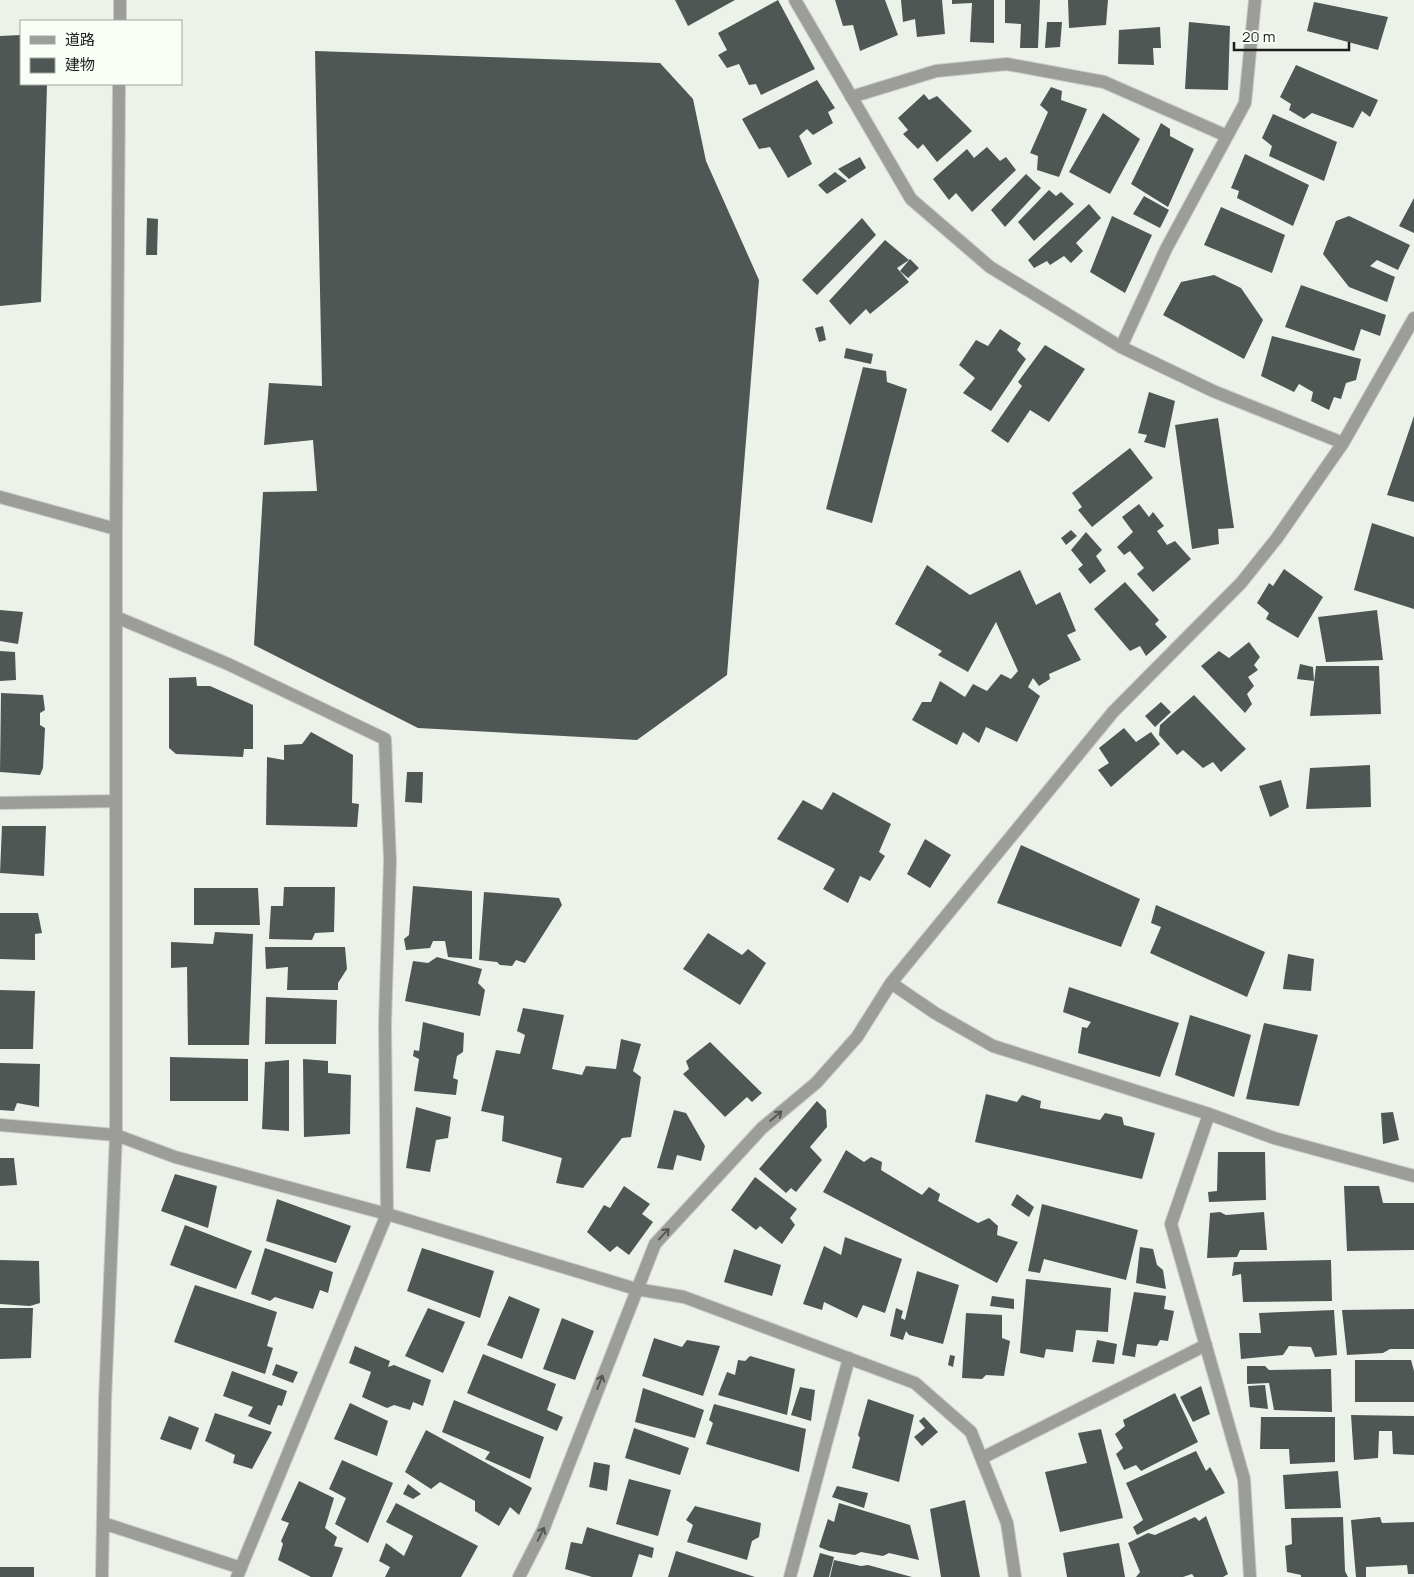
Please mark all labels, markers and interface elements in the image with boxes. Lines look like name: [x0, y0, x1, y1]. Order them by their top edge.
legend: [20, 20, 182, 85]
scale bar: [1234, 20, 1349, 52]
text: 20 m: [1242, 26, 1275, 47]
text: 道路: [65, 29, 95, 50]
text: 建物: [65, 54, 95, 75]
one-way arrow: [769, 1111, 782, 1122]
one-way arrow: [658, 1228, 670, 1240]
one-way arrow: [597, 1375, 606, 1390]
one-way arrow: [536, 1526, 546, 1541]

